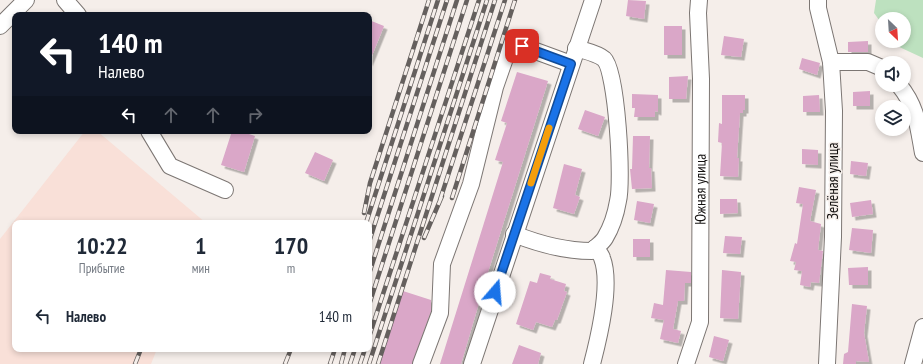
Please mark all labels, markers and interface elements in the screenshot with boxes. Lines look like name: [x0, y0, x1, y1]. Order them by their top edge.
north arrow: [875, 12, 911, 48]
map controls: [875, 12, 911, 136]
text: 140 m: [98, 24, 162, 61]
icon: left: [32, 28, 84, 80]
pin: [505, 29, 539, 63]
icon: arrive: [511, 35, 533, 57]
button: sound: [875, 56, 911, 92]
text: Налево: [98, 60, 145, 83]
button: layers: [875, 100, 911, 136]
icon: left: [118, 104, 140, 126]
icon: ahead: [160, 104, 182, 126]
icon: ahead: [202, 104, 224, 126]
icon: right: [244, 104, 266, 126]
street label: Зелёная улица: [823, 143, 842, 219]
street label: Южная улица: [690, 154, 710, 225]
text: 10:22: [76, 230, 128, 261]
text: 1: [195, 230, 206, 261]
text: 170: [274, 230, 308, 261]
text: Прибытие: [79, 260, 125, 277]
text: мин: [192, 260, 210, 277]
text: m: [287, 260, 295, 277]
position arrow: [474, 271, 516, 313]
icon: left: [32, 305, 54, 327]
text: Налево: [66, 307, 106, 326]
text: 140 m: [319, 307, 352, 326]

